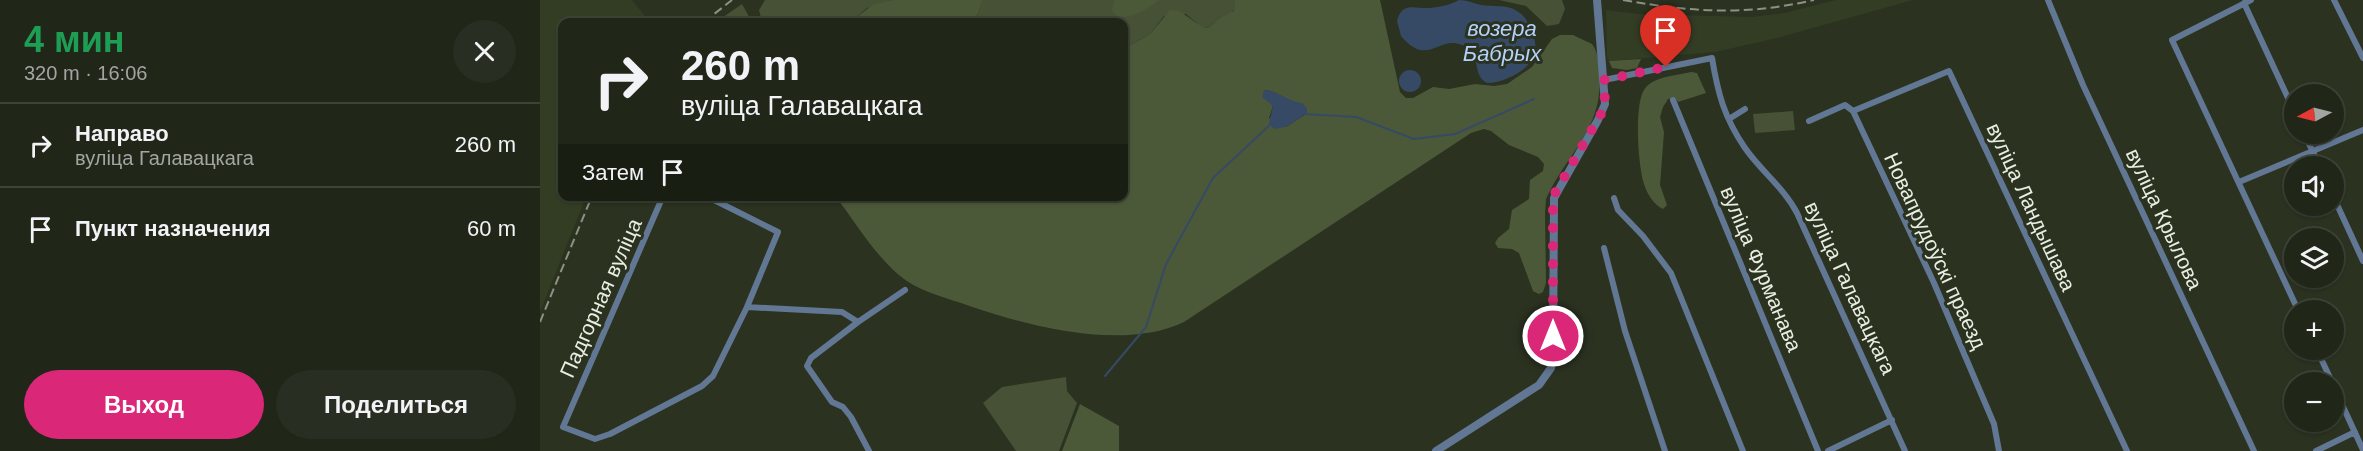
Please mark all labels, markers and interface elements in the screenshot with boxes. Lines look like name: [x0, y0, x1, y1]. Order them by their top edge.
pin: [1640, 5, 1691, 67]
icon: arrive: [1649, 14, 1682, 47]
water label: возера Бабрых: [1463, 16, 1542, 66]
text: 4 мин: [24, 19, 125, 60]
button: close: [453, 20, 516, 83]
icon: right: [582, 42, 660, 120]
text: 260 m: [681, 42, 800, 89]
text: 320 m · 16:06: [24, 62, 147, 84]
north arrow: [2284, 84, 2344, 144]
map controls: [2284, 84, 2344, 432]
text: вуліца Галавацкага: [681, 91, 923, 121]
street label: вуліца Ландышава: [1982, 119, 2081, 295]
text: Направо: [75, 121, 169, 146]
icon: right: [24, 129, 57, 162]
text: 260 m: [455, 132, 516, 157]
street label: вуліца Крылова: [2122, 145, 2207, 293]
text: вуліца Галавацкага: [75, 147, 254, 169]
street label: Новапрудоўскі праезд: [1880, 149, 1991, 353]
icon: arrive: [656, 156, 689, 189]
button: sound: [2284, 156, 2344, 216]
text: Затем: [582, 160, 644, 185]
street label: вуліца Фурманава: [1716, 183, 1807, 355]
street label: вуліца Галавацкага: [1800, 198, 1901, 378]
icon: arrive: [24, 213, 57, 246]
street label: Падгорная вуліца: [555, 215, 646, 381]
text: Пункт назначения: [75, 216, 271, 241]
text: 60 m: [467, 216, 516, 241]
button: layers: [2284, 228, 2344, 288]
button: +: [2284, 300, 2344, 360]
position arrow: [1521, 304, 1585, 368]
button: Выход: [24, 370, 264, 439]
button: Поделиться: [276, 370, 516, 439]
button: −: [2284, 372, 2344, 432]

